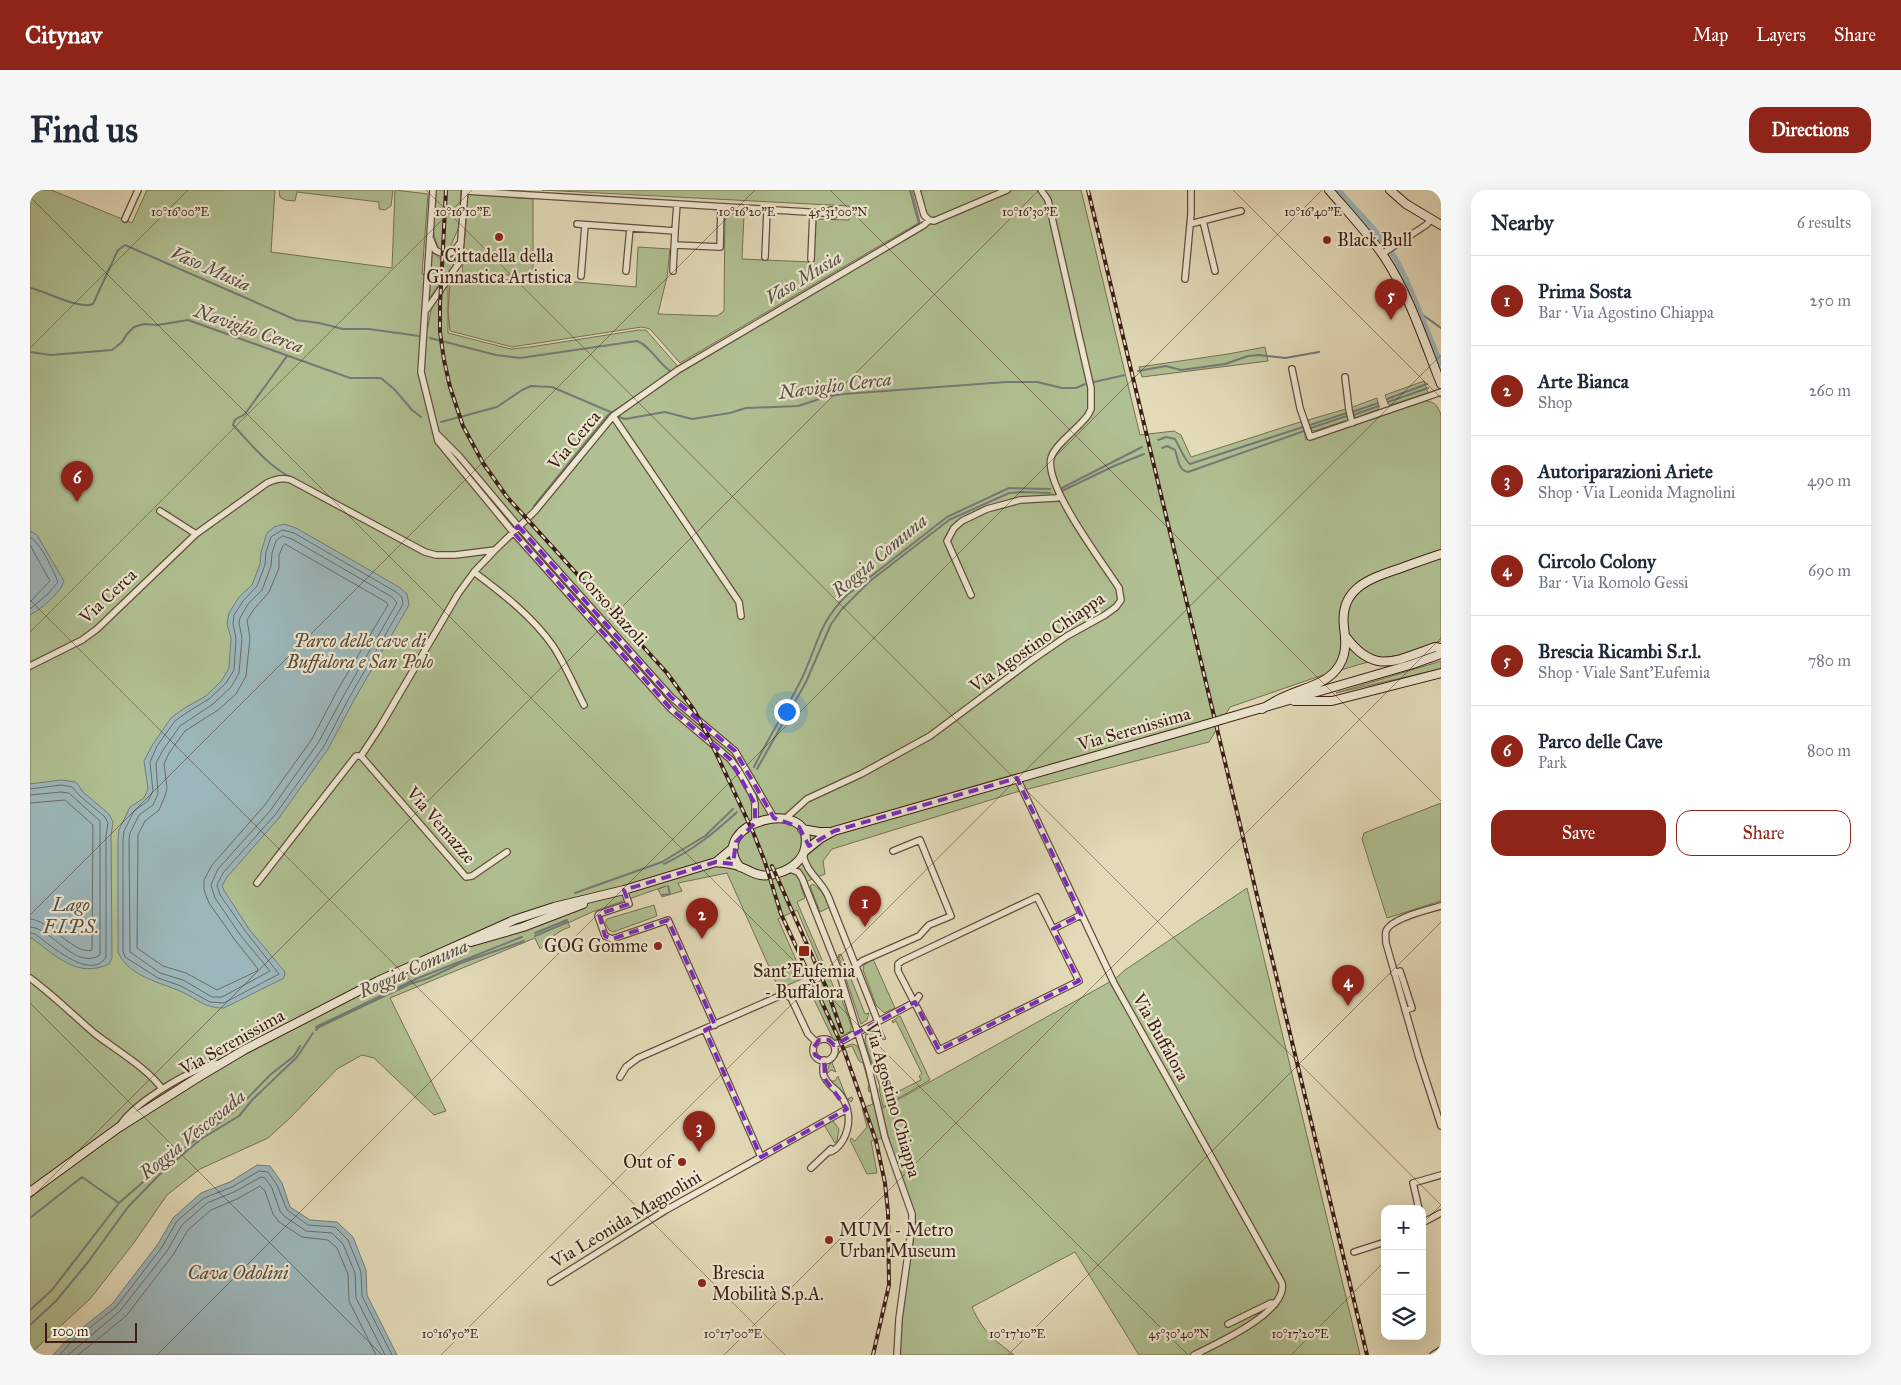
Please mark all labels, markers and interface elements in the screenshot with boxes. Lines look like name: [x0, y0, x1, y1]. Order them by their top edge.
text: Citynav: [25, 20, 102, 50]
text: Map: [1693, 24, 1728, 46]
text: Layers: [1756, 24, 1806, 46]
text: Share: [1834, 24, 1876, 46]
button: Directions: [1749, 107, 1871, 153]
text: Find us: [30, 109, 138, 152]
text: 10°16'00"E: [151, 205, 209, 219]
text: 10°16'10"E: [435, 205, 491, 219]
text: 10°16'20"E: [719, 205, 776, 219]
text: 45°31'00"N: [809, 205, 867, 219]
text: 10°16'30"E: [1002, 205, 1058, 219]
text: 10°16'40"E: [1284, 205, 1342, 219]
text: Nearby: [1491, 210, 1554, 236]
text: 6 results: [1797, 213, 1851, 232]
place label: Black Bull: [1337, 229, 1413, 251]
marker: Cittadella della Ginnastica Artistica: [493, 231, 505, 243]
marker: Black Bull: [1321, 234, 1333, 246]
water label: Vaso Musia: [167, 241, 254, 296]
place label: Cittadella della Ginnastica Artistica: [426, 245, 572, 288]
water label: Vaso Musia: [761, 246, 846, 309]
pin: 5: [1375, 279, 1407, 320]
text: Prima Sosta: [1538, 280, 1632, 303]
text: 1: [1504, 291, 1510, 310]
text: 250 m: [1810, 291, 1851, 310]
water label: Naviglio Cerca: [190, 299, 306, 358]
text: Bar · Via Agostino Chiappa: [1538, 303, 1714, 322]
water label: Naviglio Cerca: [776, 367, 893, 404]
text: Arte Bianca: [1538, 370, 1629, 393]
text: 2: [1503, 381, 1511, 400]
text: 260 m: [1809, 381, 1851, 400]
text: Shop: [1538, 393, 1572, 412]
street label: Via Cerca: [542, 406, 605, 475]
text: Autoriparazioni Ariete: [1538, 460, 1713, 483]
pin: 6: [61, 461, 93, 502]
text: 3: [1504, 471, 1510, 490]
text: 490 m: [1807, 471, 1851, 490]
text: Shop · Via Leonida Magnolini: [1538, 483, 1736, 502]
water label: Roggia Comuna: [826, 509, 932, 603]
text: Circolo Colony: [1538, 550, 1656, 573]
text: 4: [1503, 561, 1511, 580]
text: 690 m: [1808, 561, 1851, 580]
street label: Via Cerca: [74, 564, 142, 629]
street label: Corso Bazoli: [572, 565, 652, 651]
text: Bar · Via Romolo Gessi: [1538, 573, 1689, 592]
street label: Via Agostino Chiappa: [964, 587, 1110, 698]
park label: Parco delle cave di Buffalora e San Polo: [286, 630, 433, 673]
text: Brescia Ricambi S.r.l.: [1538, 640, 1701, 663]
text: 5: [1503, 651, 1511, 670]
text: 780 m: [1808, 651, 1851, 670]
text: Shop · Viale Sant'Eufemia: [1538, 663, 1710, 682]
your location: [774, 699, 800, 725]
street label: Via Serenissima: [1074, 702, 1193, 756]
text: Parco delle Cave: [1538, 730, 1663, 753]
text: 6: [1503, 741, 1511, 760]
text: 800 m: [1807, 741, 1851, 760]
text: Park: [1538, 753, 1567, 772]
street label: Via Vemazze: [401, 781, 480, 868]
button: Save: [1491, 810, 1666, 856]
button: Share: [1676, 810, 1851, 856]
pin: 1: [849, 886, 881, 927]
water label: Lago F.I.P.S.: [42, 893, 99, 938]
pin: 2: [686, 898, 718, 939]
water label: Roggia Comuna: [354, 934, 471, 1003]
place label: GOG Gomme: [544, 935, 648, 957]
marker: GOG Gomme: [652, 940, 664, 952]
marker: Sant'Eufemia - Buffalora: [797, 944, 811, 958]
place label: Sant'Eufemia - Buffalora: [753, 960, 855, 1003]
pin: 4: [1332, 965, 1364, 1006]
street label: Via Buffalora: [1127, 988, 1194, 1085]
street label: Via Serenissima: [175, 1004, 289, 1080]
street label: Via Agostino Chiappa: [859, 1019, 926, 1180]
water label: Roggia Vescovada: [134, 1085, 250, 1185]
pin: 3: [683, 1111, 715, 1152]
place label: Out of: [623, 1151, 675, 1173]
marker: Out of: [676, 1156, 688, 1168]
street label: Via Leonida Magnolini: [546, 1165, 706, 1274]
map controls: [1381, 1205, 1426, 1340]
button: +: [1381, 1205, 1426, 1250]
place label: MUM - Metro Urban Museum: [839, 1219, 956, 1262]
marker: MUM - Metro Urban Museum: [823, 1234, 835, 1246]
button: −: [1381, 1250, 1426, 1295]
water label: Cava Odolini: [187, 1261, 289, 1284]
place label: Brescia Mobilità S.p.A.: [712, 1262, 824, 1305]
marker: Brescia Mobilità S.p.A.: [696, 1277, 708, 1289]
button: layers: [1381, 1295, 1426, 1340]
scale bar: [45, 1320, 138, 1343]
text: 100 m: [52, 1323, 89, 1340]
text: 10°16'50"E: [422, 1327, 479, 1341]
text: 10°17'00"E: [704, 1327, 763, 1341]
text: 10°17'10"E: [989, 1327, 1045, 1341]
text: 45°30'40"N: [1149, 1327, 1209, 1341]
text: 10°17'20"E: [1271, 1327, 1329, 1341]

